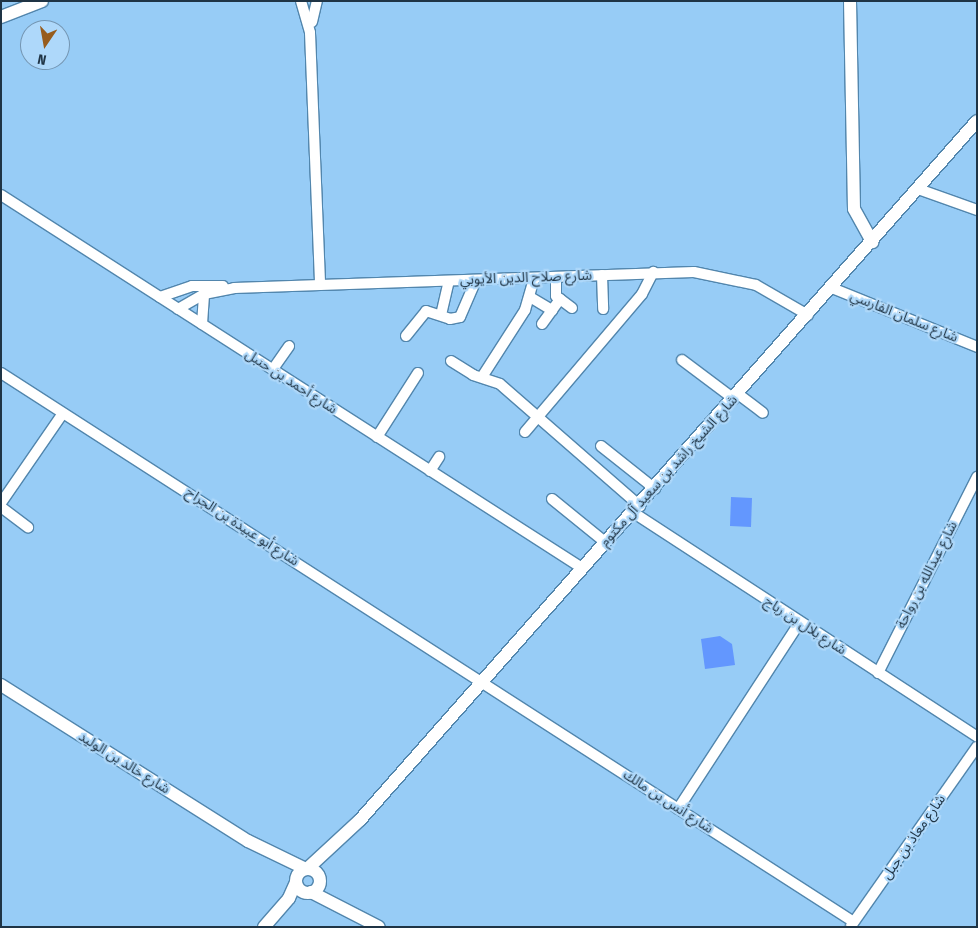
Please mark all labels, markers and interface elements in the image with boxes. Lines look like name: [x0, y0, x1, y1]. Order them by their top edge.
north arrow: [20, 20, 70, 70]
text: N: [36, 50, 48, 68]
street label: شارع صلاح الدين الأيوبي: [460, 267, 592, 289]
street label: شارع سلمان الفارسي: [848, 288, 960, 346]
street label: شارع أحمد بن حنبل: [242, 346, 340, 418]
street label: شارع الشيخ راشد بن سعيد آل مكتوم: [597, 392, 741, 550]
street label: شارع أبو عبيدة بن الجراح: [182, 484, 302, 570]
street label: شارع عبدالله بن رواحة: [893, 519, 961, 631]
street label: شارع بلال بن رباح: [761, 593, 849, 659]
street label: شارع خالد بن الوليد: [75, 728, 173, 798]
street label: شارع أنس بن مالك: [620, 767, 716, 837]
street label: شارع معاذ بن جبل: [878, 791, 950, 883]

